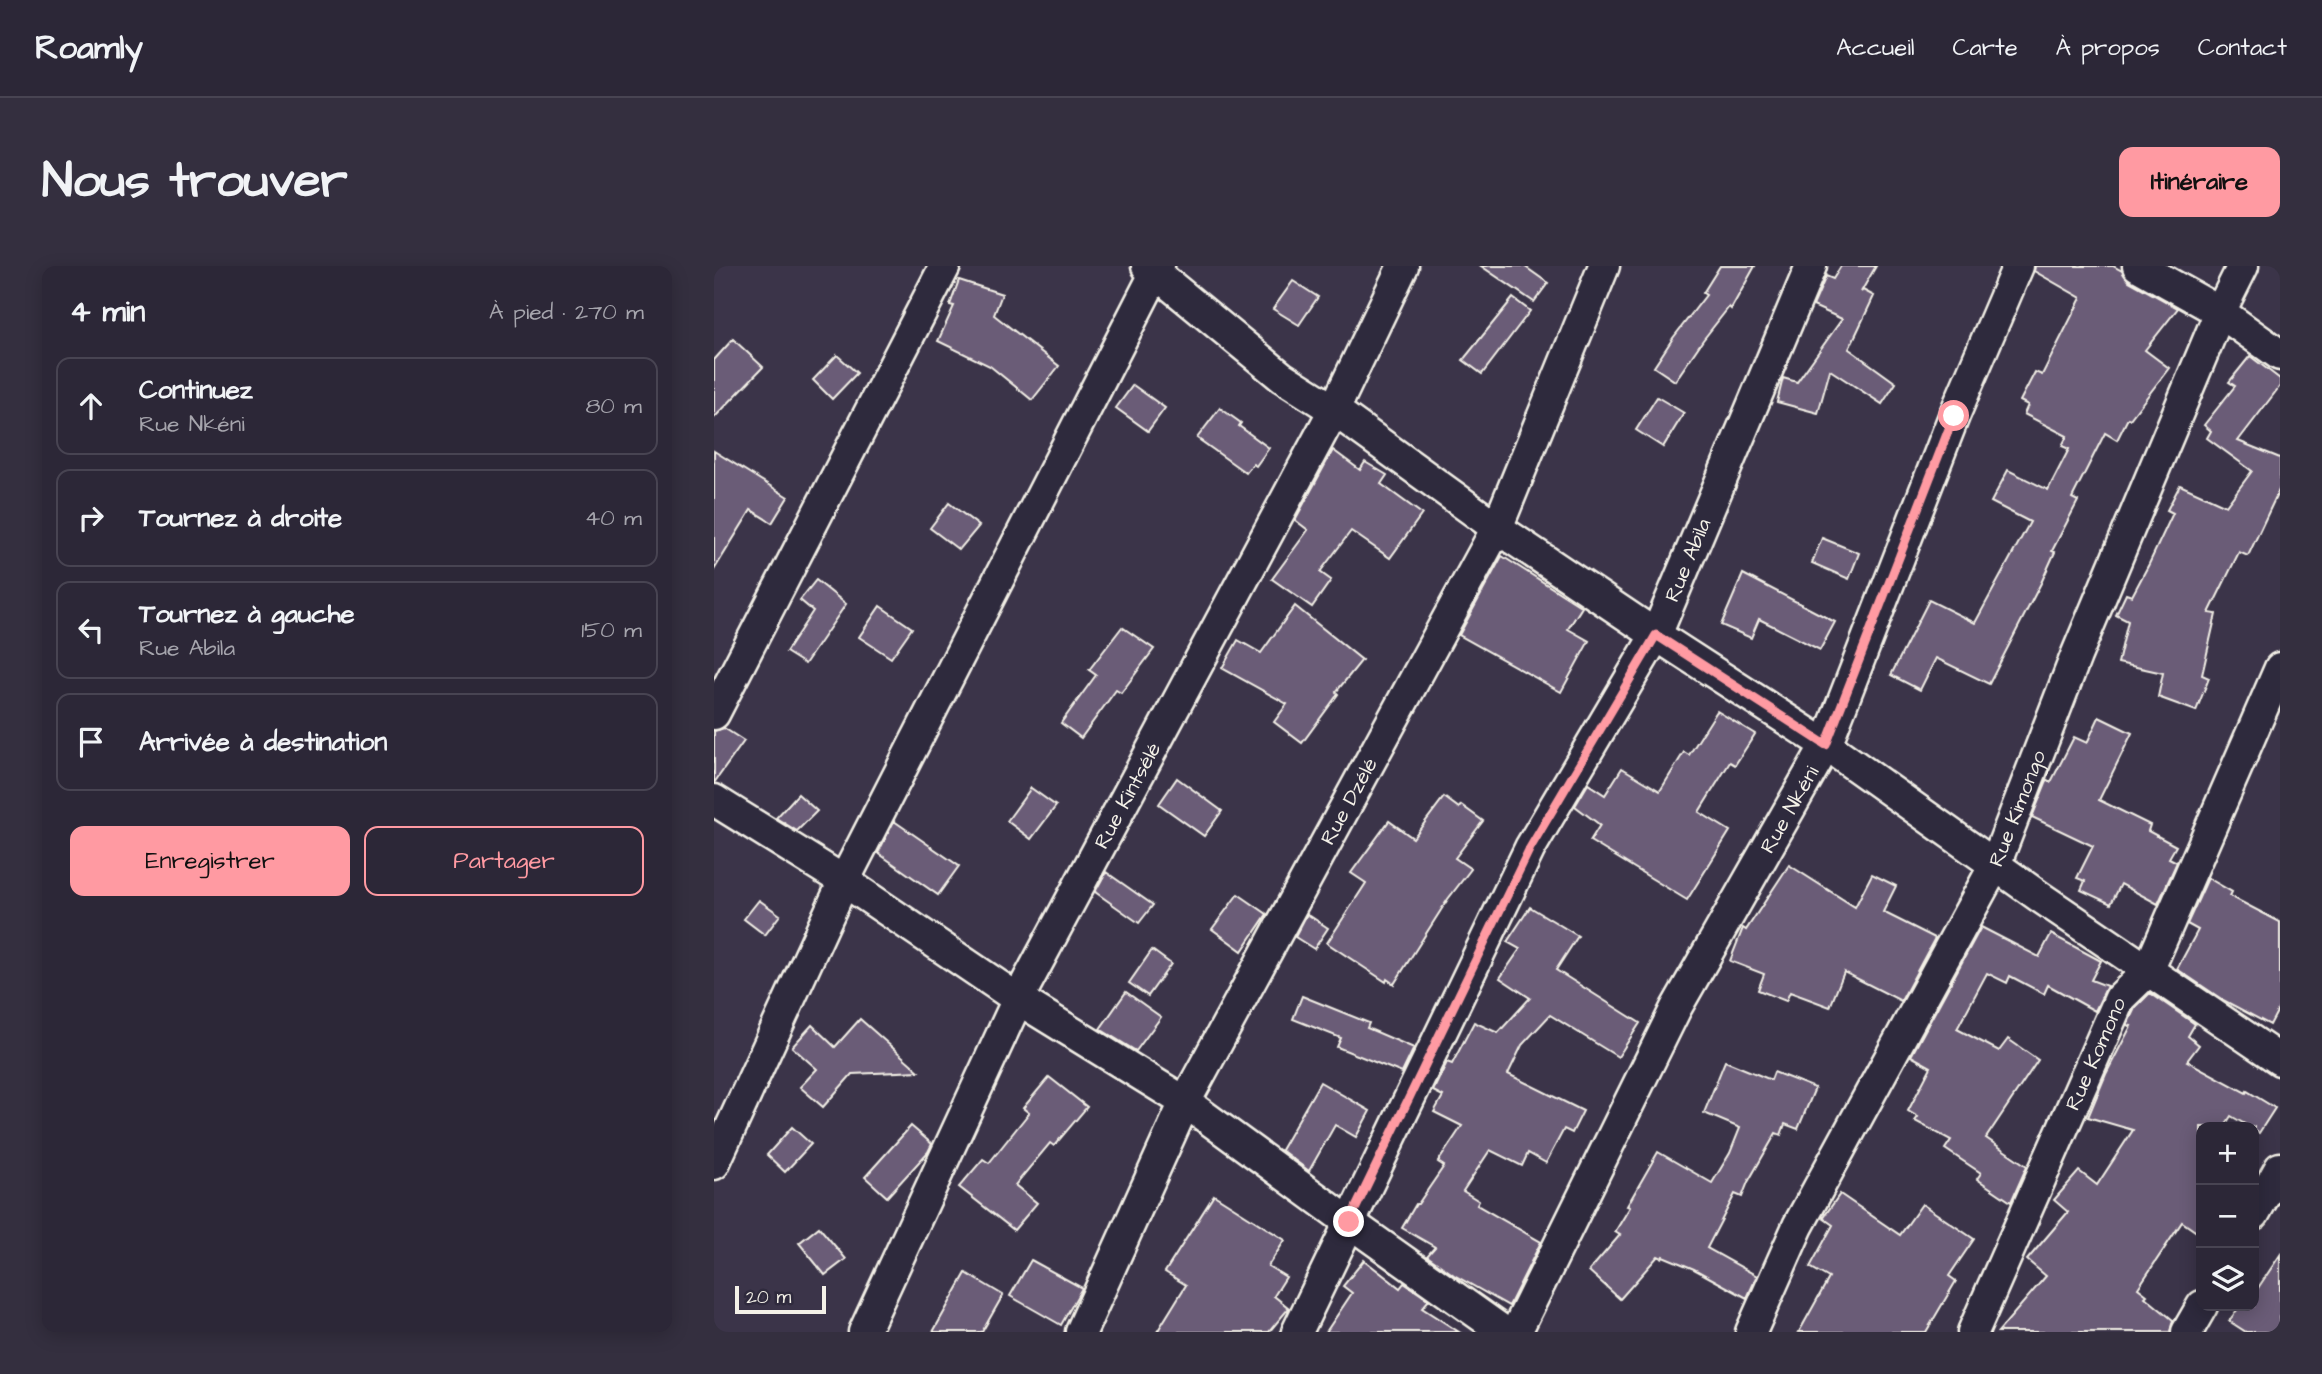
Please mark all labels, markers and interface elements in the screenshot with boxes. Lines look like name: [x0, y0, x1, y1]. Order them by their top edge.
text: Roamly: [35, 25, 143, 71]
text: Accueil: [1836, 31, 1915, 65]
text: Carte: [1953, 31, 2018, 65]
text: À propos: [2056, 31, 2160, 65]
text: Contact: [2198, 31, 2287, 65]
button: Itinéraire: [2119, 147, 2280, 217]
text: Nous trouver: [42, 148, 348, 216]
text: 4 min: [70, 291, 145, 333]
text: À pied · 270 m: [489, 296, 644, 328]
text: Continuez: [139, 372, 253, 408]
icon: ahead: [72, 387, 110, 425]
text: 80 m: [585, 390, 642, 422]
route start: [1938, 400, 1969, 431]
text: Rue Nkéni: [139, 408, 245, 440]
icon: right: [72, 499, 110, 537]
text: Tournez à droite: [139, 500, 342, 536]
text: 40 m: [585, 502, 642, 534]
street label: Rue Abila: [1657, 514, 1718, 606]
text: Tournez à gauche: [139, 596, 355, 632]
icon: left: [72, 611, 110, 649]
text: 150 m: [581, 614, 642, 646]
text: Rue Abila: [139, 632, 235, 664]
icon: arrive: [72, 723, 110, 761]
text: Arrivée à destination: [139, 724, 387, 760]
street label: Rue Kintsélé: [1087, 737, 1168, 854]
street label: Rue Kimongo: [1981, 746, 2053, 871]
street label: Rue Dzélé: [1313, 752, 1384, 850]
street label: Rue Nkéni: [1753, 760, 1826, 859]
button: Enregistrer: [70, 826, 350, 896]
button: Partager: [364, 826, 644, 896]
street label: Rue Komono: [2058, 993, 2133, 1115]
map controls: [2196, 1122, 2259, 1311]
button: +: [2196, 1122, 2259, 1185]
button: −: [2196, 1185, 2259, 1248]
route end: [1333, 1206, 1364, 1237]
button: layers: [2196, 1248, 2259, 1311]
scale bar: [735, 1283, 826, 1315]
text: 20 m: [746, 1284, 791, 1311]

